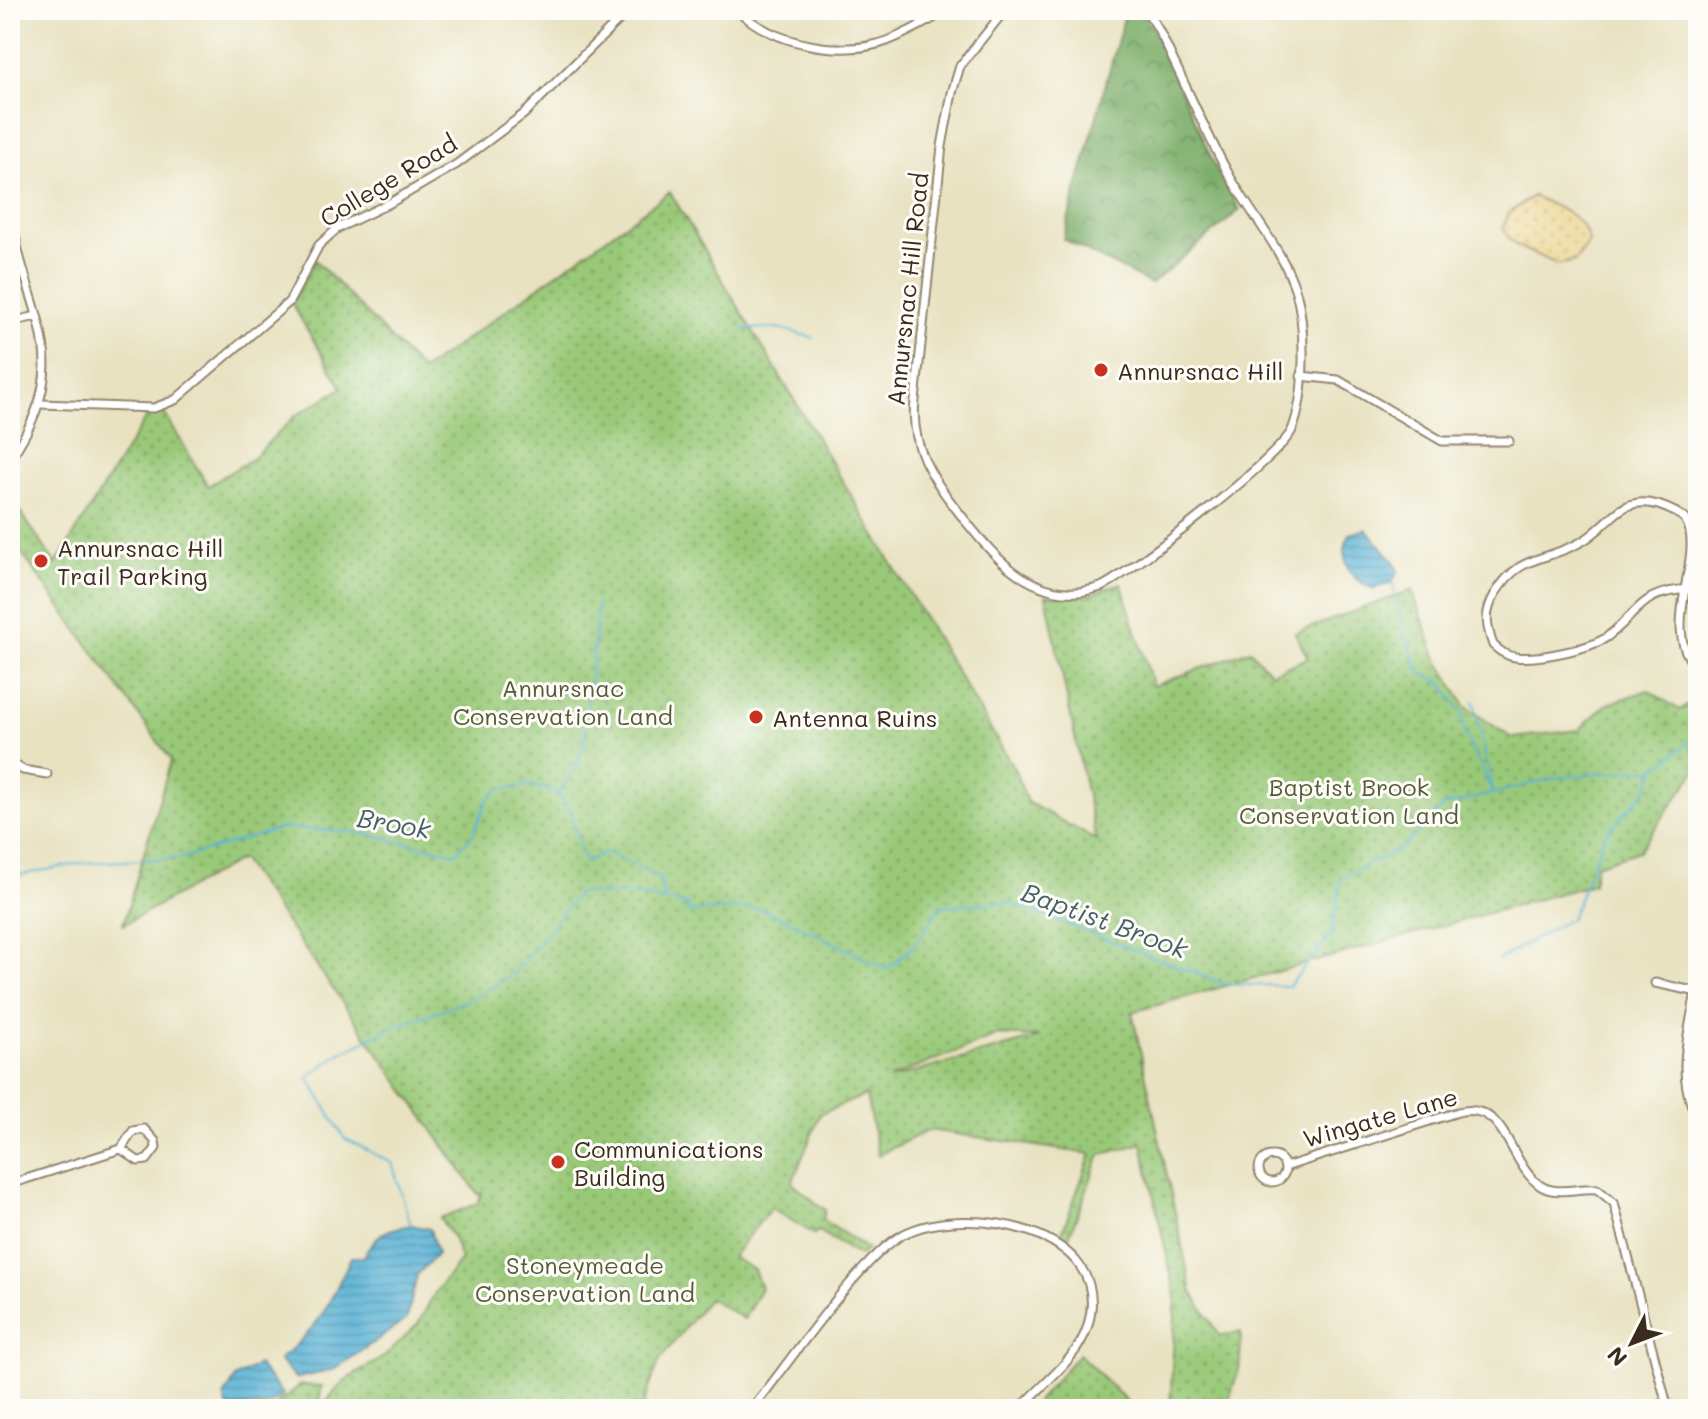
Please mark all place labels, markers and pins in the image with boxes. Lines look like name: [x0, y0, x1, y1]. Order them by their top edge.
place label: Annursnac Hill: [1117, 355, 1284, 386]
marker: Annursnac Hill: [1092, 361, 1110, 379]
place label: Annursnac Hill Trail Parking: [57, 532, 224, 591]
marker: Annursnac Hill Trail Parking: [32, 552, 50, 570]
place label: Antenna Ruins: [772, 702, 937, 733]
marker: Antenna Ruins: [747, 708, 765, 726]
place label: Communications Building: [574, 1133, 764, 1192]
marker: Communications Building: [549, 1153, 567, 1171]

